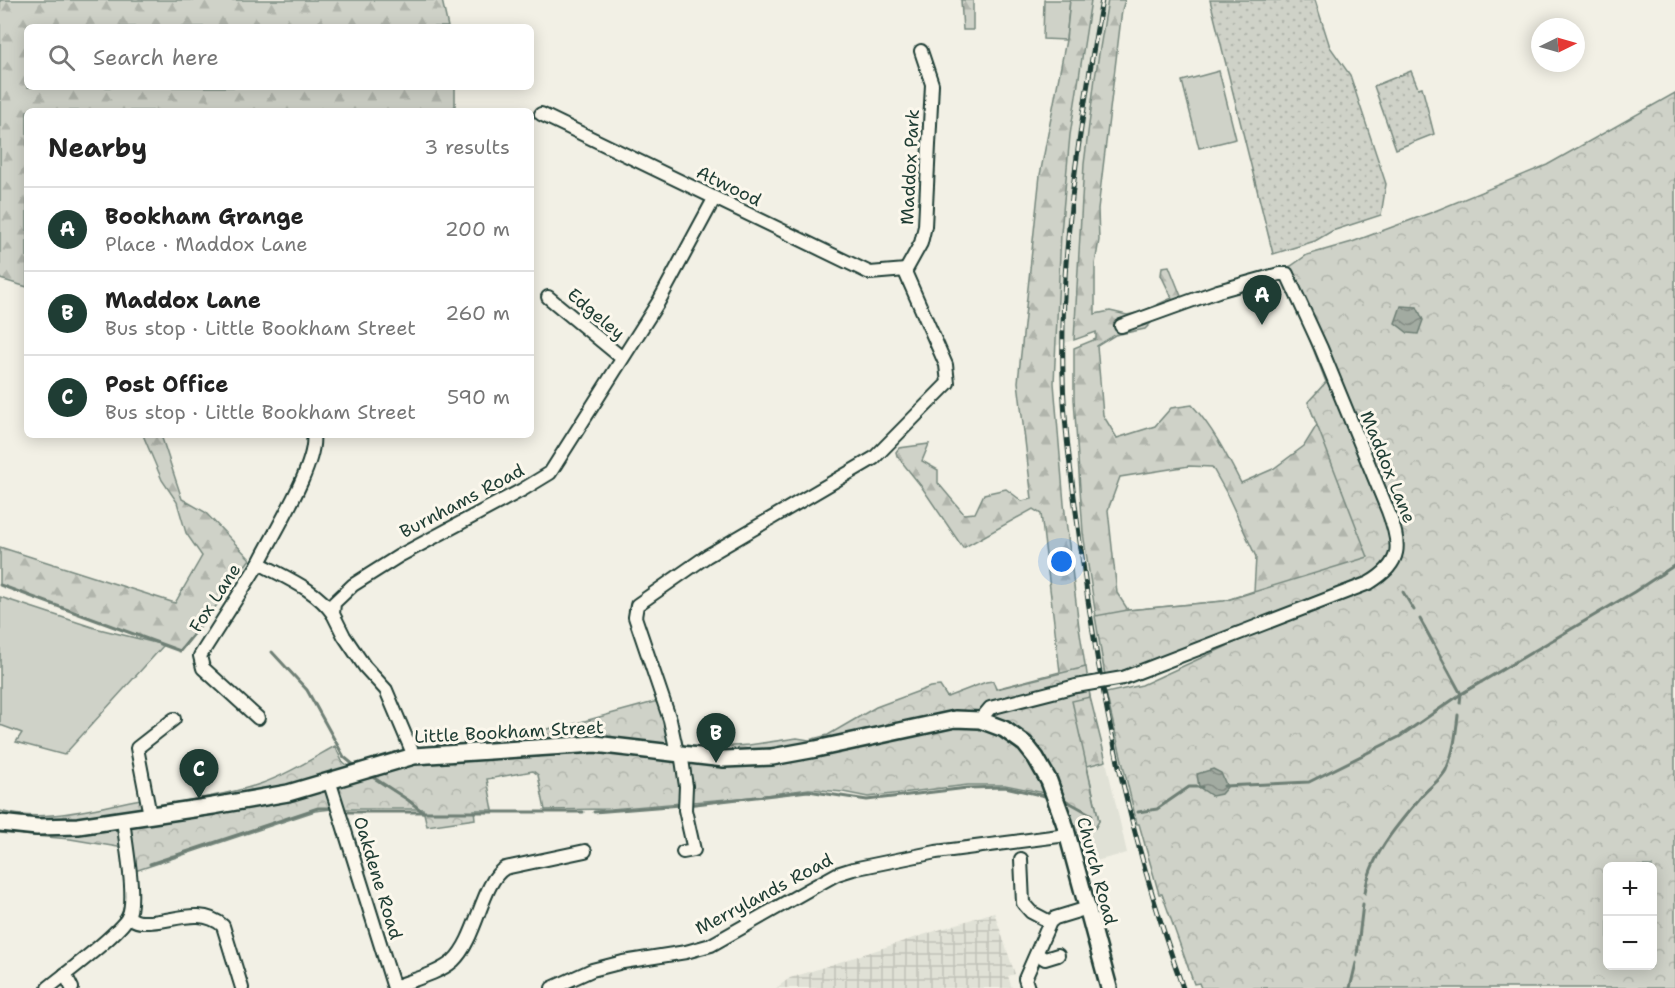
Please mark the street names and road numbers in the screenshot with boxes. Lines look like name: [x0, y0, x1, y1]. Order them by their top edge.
street label: Maddox Park: [895, 109, 925, 225]
street label: Atwood: [692, 160, 766, 212]
street label: Edgeley: [562, 283, 630, 345]
street label: Maddox Lane: [1355, 407, 1421, 527]
street label: Burnhams Road: [396, 458, 528, 544]
street label: Fox Lane: [184, 559, 246, 637]
street label: Little Bookham Street: [414, 715, 605, 749]
street label: Oakdene Road: [348, 814, 408, 942]
street label: Church Road: [1071, 814, 1123, 928]
street label: Merrylands Road: [691, 848, 837, 940]

